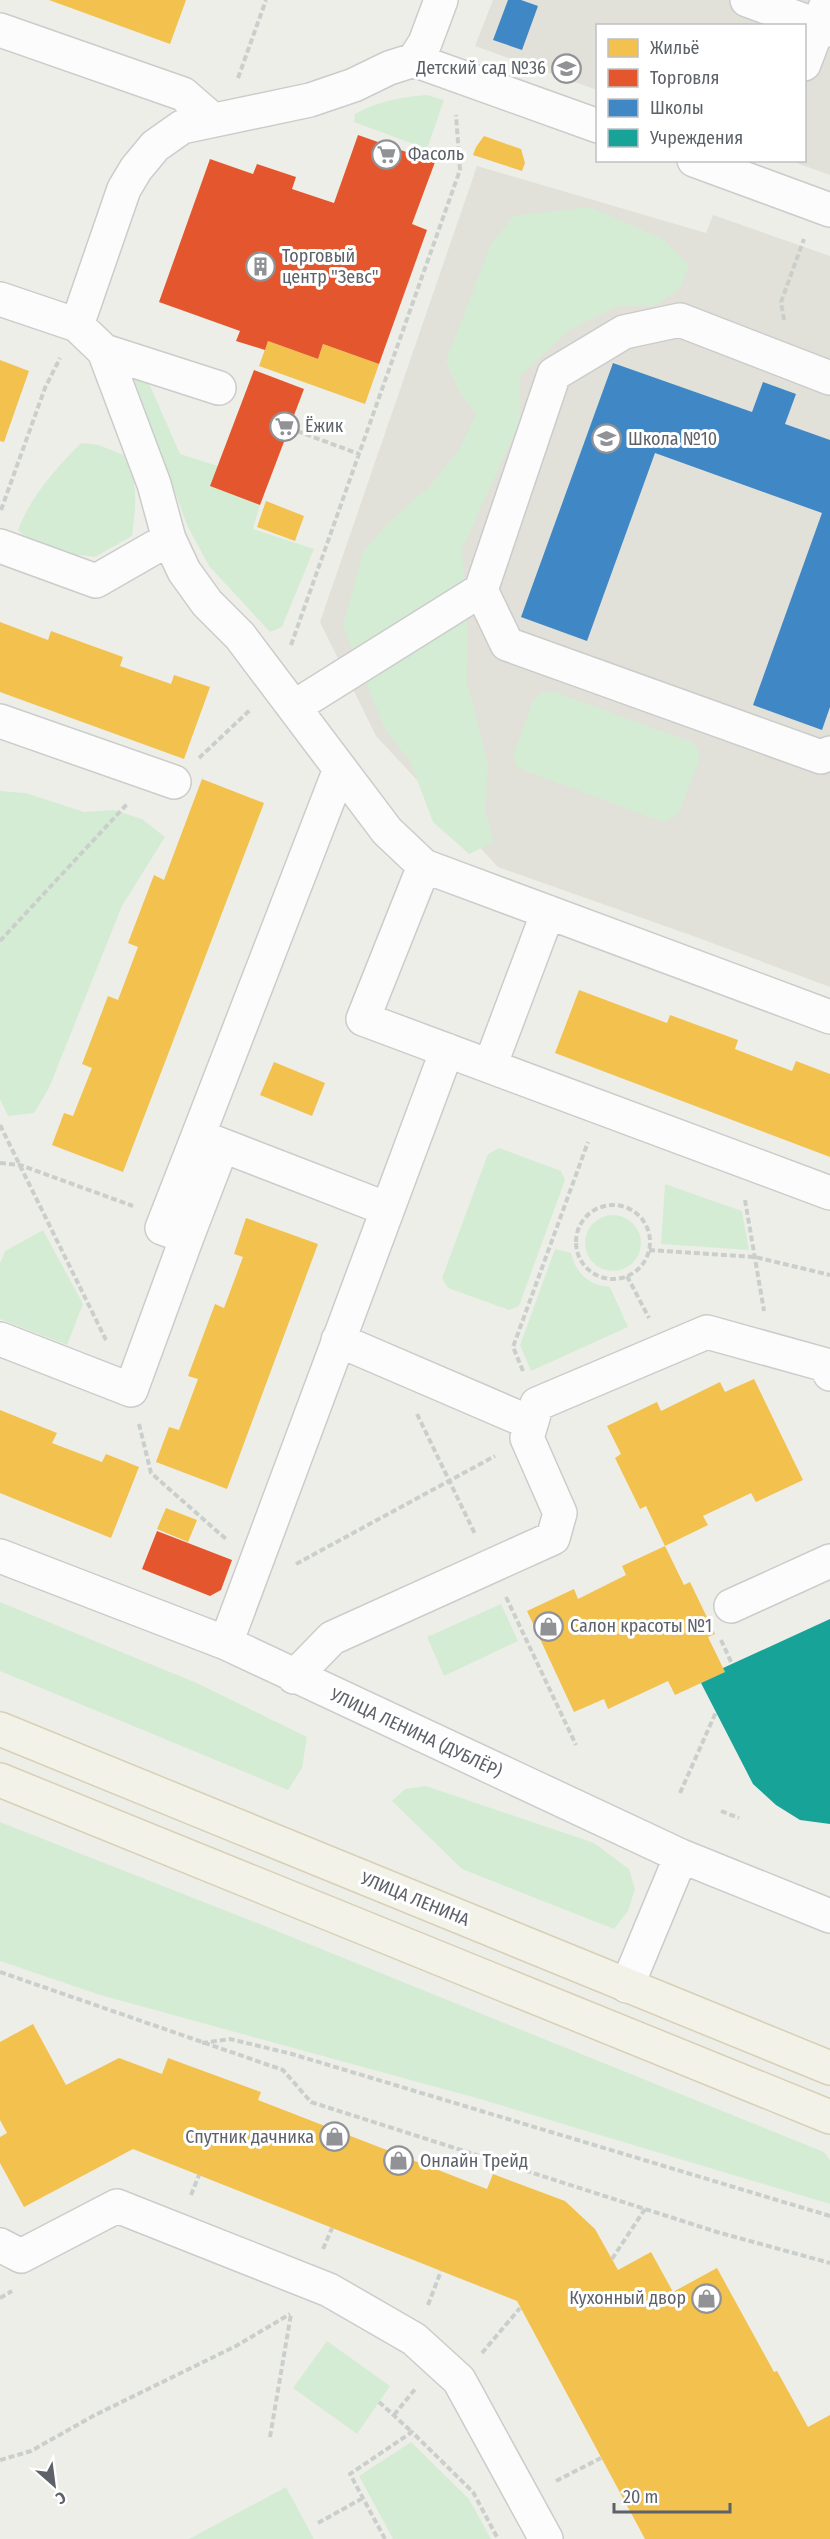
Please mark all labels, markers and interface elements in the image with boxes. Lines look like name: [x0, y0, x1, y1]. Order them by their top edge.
legend: [596, 24, 806, 162]
text: Жильё: [650, 37, 700, 59]
school or university icon: Детский сад №36: [551, 52, 583, 84]
place label: Детский сад №36: [415, 57, 546, 79]
text: Торговля: [650, 67, 719, 89]
text: Школы: [650, 97, 704, 119]
text: Учреждения: [649, 127, 743, 149]
supermarket icon: Фасоль: [371, 138, 403, 170]
place label: Фасоль: [408, 143, 464, 165]
place label: Торговый центр "Зевс": [282, 245, 379, 288]
building icon: Торговый центр "Зевс": [245, 250, 277, 282]
supermarket icon: Ёжик: [268, 410, 300, 442]
place label: Ёжик: [305, 415, 344, 437]
school or university icon: Школа №10: [591, 423, 623, 455]
place label: Школа №10: [628, 428, 717, 450]
shop icon: Салон красоты №1: [533, 1610, 565, 1642]
place label: Салон красоты №1: [570, 1615, 712, 1637]
street label: УЛИЦА ЛЕНИНА (ДУБЛЁР): [326, 1683, 505, 1782]
street label: УЛИЦА ЛЕНИНА: [356, 1867, 473, 1931]
shop icon: Спутник дачника: [319, 2121, 351, 2153]
place label: Спутник дачника: [185, 2126, 314, 2148]
shop icon: Онлайн Трейд: [383, 2145, 415, 2177]
place label: Онлайн Трейд: [420, 2150, 528, 2172]
shop icon: Кухонный двор: [691, 2282, 723, 2314]
place label: Кухонный двор: [569, 2287, 686, 2309]
north arrow: [24, 2455, 84, 2515]
scale bar: [614, 2476, 730, 2514]
text: 20 m: [623, 2486, 658, 2508]
text: С: [52, 2487, 69, 2508]

